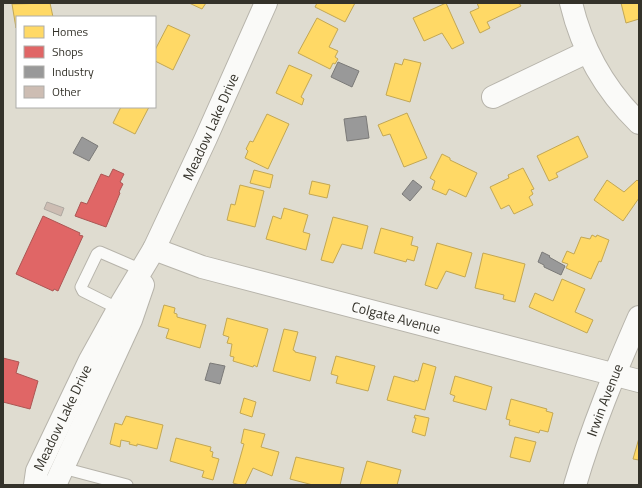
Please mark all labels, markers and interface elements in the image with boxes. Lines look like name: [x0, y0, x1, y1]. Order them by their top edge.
legend: [16, 16, 156, 108]
text: Homes: [52, 22, 88, 41]
text: Shops: [52, 42, 84, 61]
text: Industry: [52, 62, 94, 81]
street label: Meadow Lake Drive: [177, 70, 243, 184]
text: Other: [52, 82, 81, 101]
street label: Colgate Avenue: [350, 296, 443, 339]
street label: Irwin Avenue: [581, 360, 628, 439]
street label: Meadow Lake Drive: [28, 361, 96, 474]

